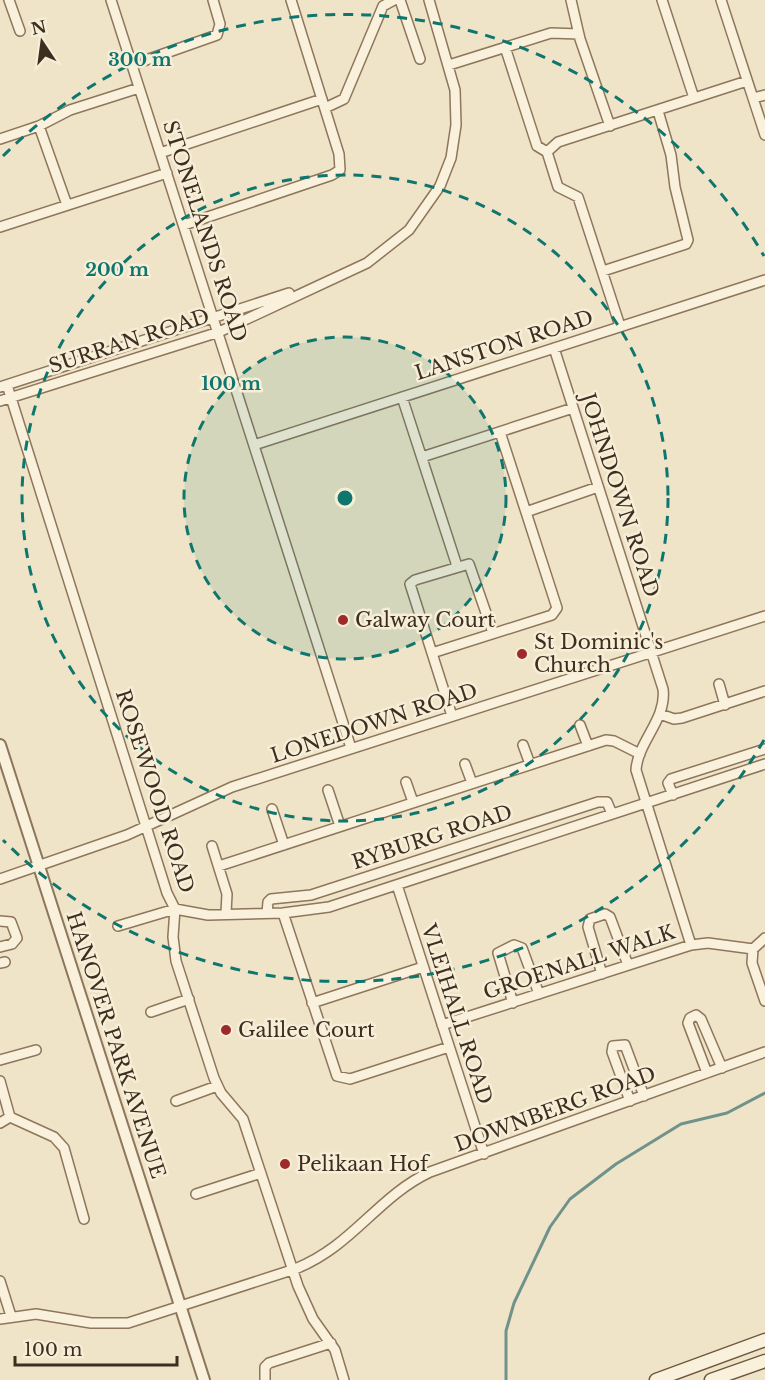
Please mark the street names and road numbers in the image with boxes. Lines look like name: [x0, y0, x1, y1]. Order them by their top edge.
street label: STONELANDS ROAD: [158, 117, 252, 345]
street label: SURRAN ROAD: [46, 304, 212, 378]
street label: LANSTON ROAD: [412, 305, 596, 385]
street label: JOHNDOWN ROAD: [575, 387, 664, 600]
street label: LONEDOWN ROAD: [268, 678, 480, 768]
street label: ROSEWOOD ROAD: [111, 686, 199, 896]
street label: RYBURG ROAD: [349, 800, 515, 874]
street label: HANOVER PARK AVENUE: [62, 909, 170, 1181]
street label: VLEIHALL ROAD: [416, 920, 497, 1107]
street label: GROENALL WALK: [480, 920, 678, 1004]
street label: DOWNBERG ROAD: [451, 1061, 659, 1157]

